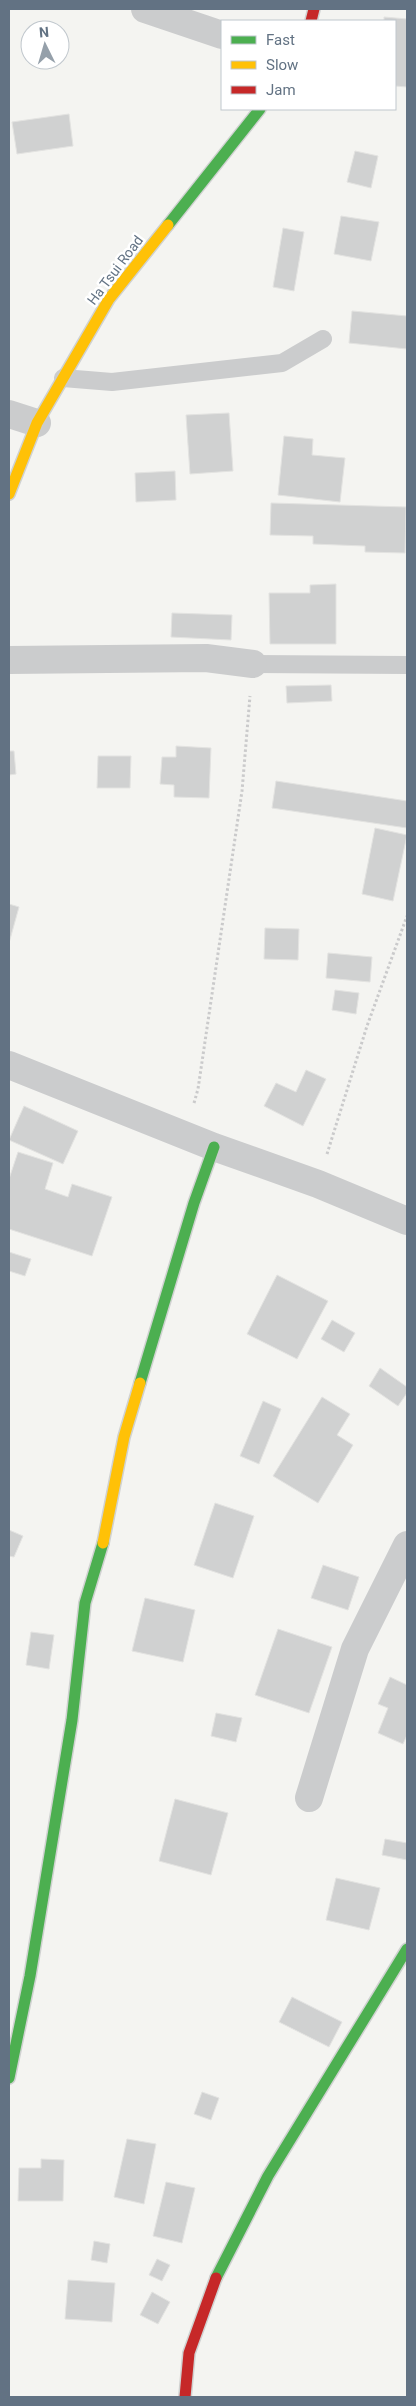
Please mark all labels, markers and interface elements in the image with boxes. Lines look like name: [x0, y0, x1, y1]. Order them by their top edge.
north arrow: [20, 20, 70, 70]
legend: [221, 20, 396, 110]
text: N: [38, 24, 49, 40]
text: Fast: [266, 31, 295, 49]
text: Slow: [266, 56, 298, 74]
text: Jam: [266, 81, 296, 99]
street label: Ha Tsui Road: [84, 232, 146, 308]

